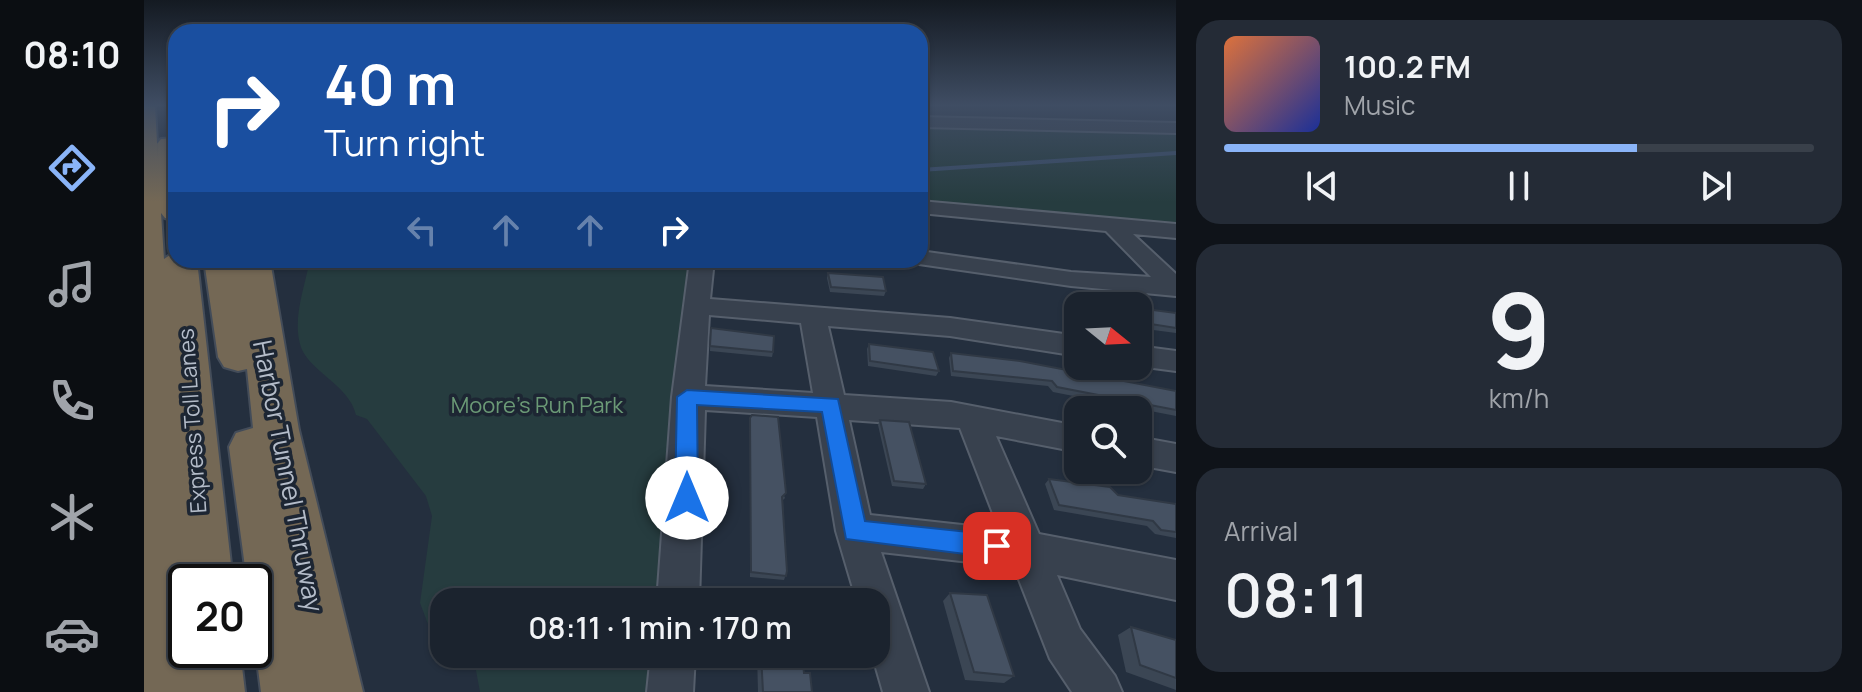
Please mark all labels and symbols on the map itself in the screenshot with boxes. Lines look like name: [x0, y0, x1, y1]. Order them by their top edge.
north arrow: [1064, 292, 1152, 380]
street label: Express Toll Lanes: [171, 328, 213, 514]
street label: Harbor Tunnel Thruway: [245, 337, 333, 615]
park label: Moore's Run Park: [451, 390, 624, 420]
position arrow: [645, 456, 729, 540]
pin: [963, 512, 1031, 580]
speed limit sign: 20: [168, 564, 272, 668]

